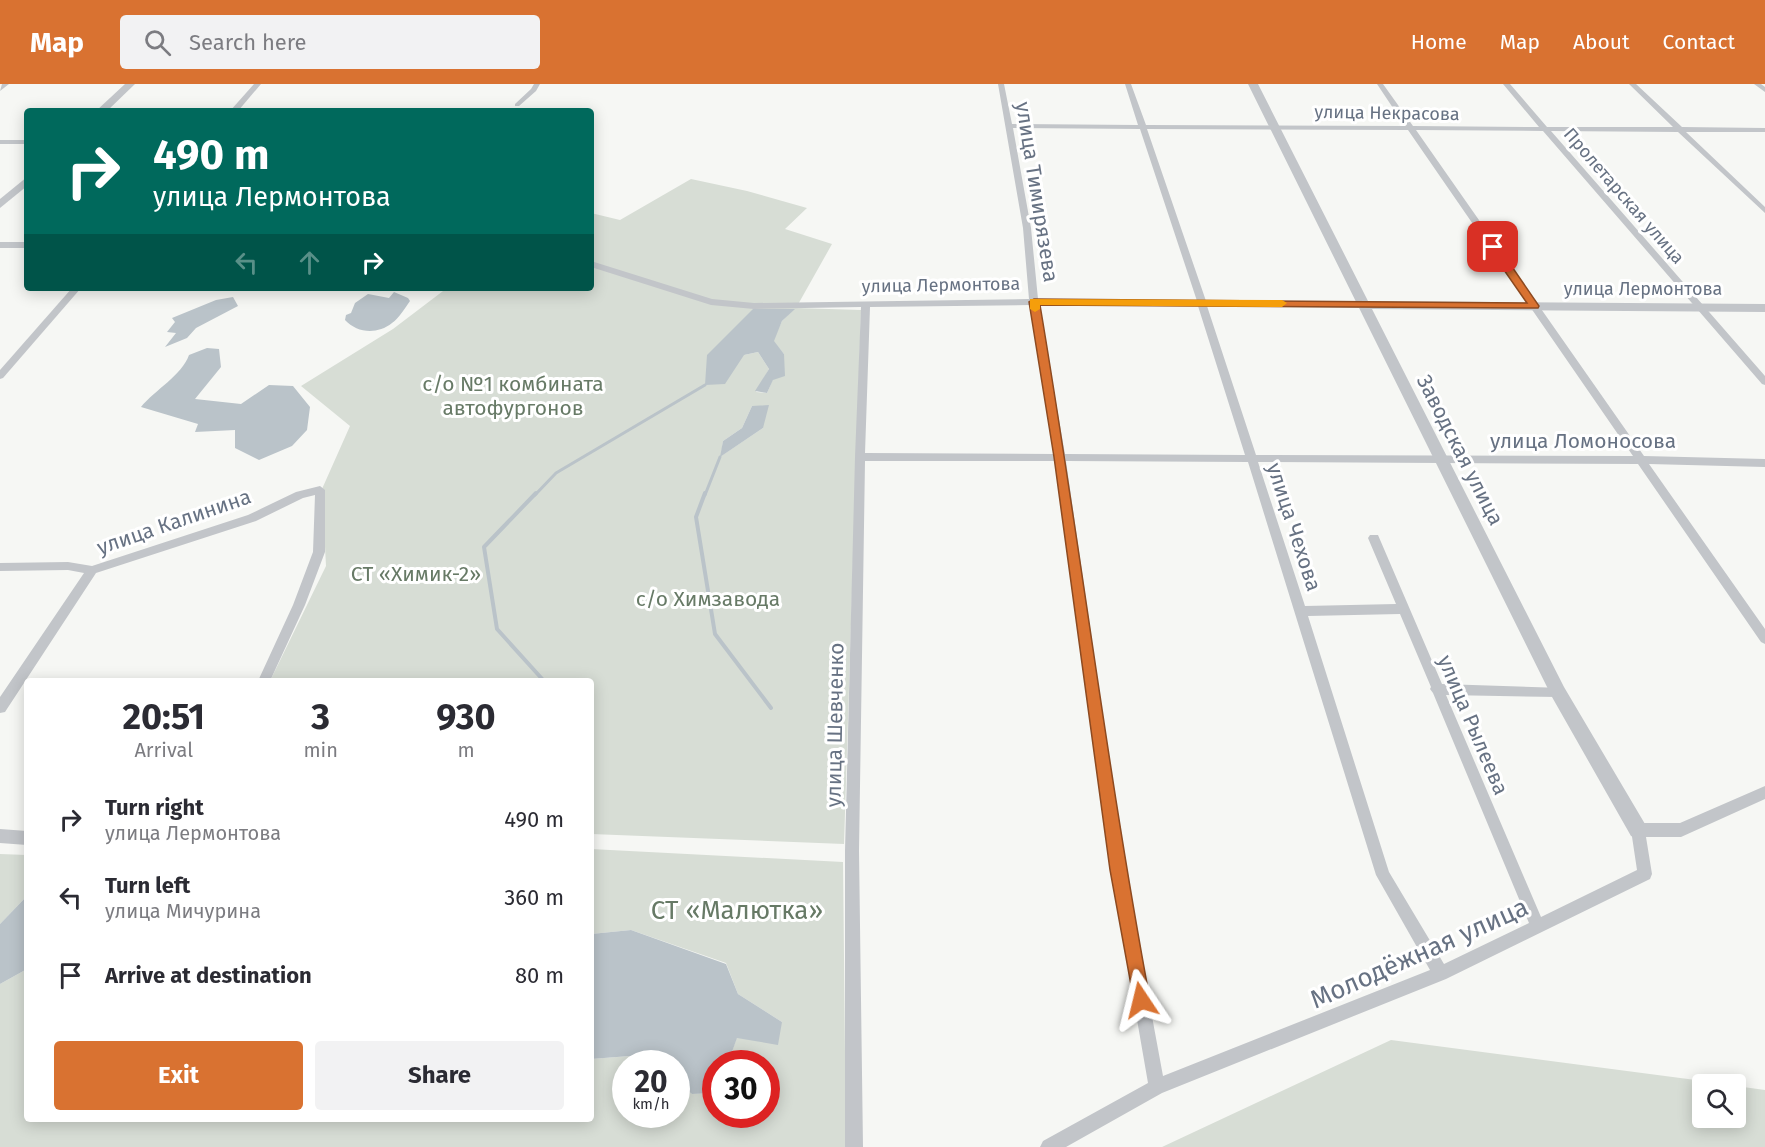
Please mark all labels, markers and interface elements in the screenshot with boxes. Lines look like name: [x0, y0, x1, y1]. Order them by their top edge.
search box: [120, 15, 540, 69]
text: Map: [30, 26, 84, 59]
icon: search: [141, 26, 174, 59]
text: Search here: [189, 29, 307, 56]
text: Home: [1411, 29, 1467, 55]
text: Map: [1500, 29, 1540, 55]
text: About: [1573, 29, 1630, 55]
text: Contact: [1663, 29, 1735, 55]
street label: улица Тимирязева: [1010, 100, 1064, 284]
street label: улица Некрасова: [1314, 101, 1460, 125]
street label: Пролетарская улица: [1559, 123, 1689, 269]
text: 490 m: [153, 130, 269, 180]
icon: right: [54, 132, 132, 210]
text: улица Лермонтова: [153, 181, 391, 213]
pin: [1467, 221, 1518, 272]
icon: arrive: [1476, 230, 1509, 263]
icon: left: [230, 246, 263, 279]
icon: ahead: [293, 246, 326, 279]
icon: right: [356, 246, 389, 279]
street label: улица Лермонтова: [862, 273, 1020, 297]
street label: улица Лермонтова: [1564, 278, 1722, 300]
street label: Заводская улица: [1411, 370, 1509, 530]
park label: с/о №1 комбината автофургонов: [422, 371, 604, 421]
street label: улица Ломоносова: [1490, 428, 1676, 454]
street label: улица Чехова: [1261, 459, 1327, 595]
street label: улица Калинина: [93, 483, 255, 561]
park label: СТ «Химик-2»: [351, 561, 481, 587]
park label: с/о Химзавода: [636, 586, 780, 612]
street label: улица Шевченко: [821, 642, 849, 808]
street label: улица Рылеева: [1432, 651, 1514, 799]
text: 20:51: [122, 695, 205, 739]
text: 3: [311, 695, 330, 739]
text: 930: [436, 695, 496, 739]
text: Arrival: [134, 738, 193, 762]
text: min: [303, 738, 338, 762]
text: m: [457, 738, 475, 762]
text: Turn right: [105, 794, 204, 821]
icon: right: [54, 803, 87, 836]
text: 490 m: [504, 806, 564, 833]
text: улица Лермонтова: [105, 821, 281, 845]
text: Turn left: [105, 872, 190, 899]
icon: left: [54, 881, 87, 914]
text: 360 m: [504, 884, 564, 911]
street label: Молодёжная улица: [1305, 891, 1533, 1015]
park label: СТ «Малютка»: [651, 895, 823, 926]
text: улица Мичурина: [105, 899, 261, 923]
icon: arrive: [54, 959, 87, 992]
text: Arrive at destination: [105, 962, 312, 989]
text: 80 m: [515, 962, 564, 989]
position arrow: [1109, 968, 1173, 1032]
button: Exit: [54, 1041, 303, 1110]
button: Share: [315, 1041, 564, 1110]
speed limit sign: 30: [702, 1050, 780, 1128]
text: 20: [634, 1064, 668, 1100]
map controls: [1692, 1074, 1746, 1128]
button: search: [1692, 1074, 1746, 1128]
text: km/h: [632, 1095, 670, 1113]

